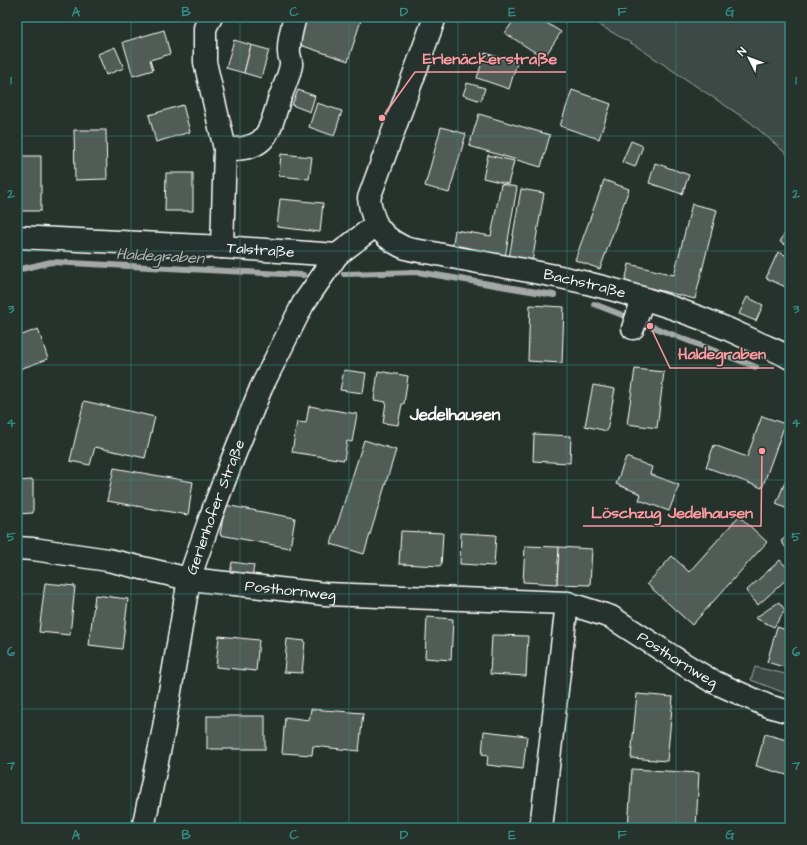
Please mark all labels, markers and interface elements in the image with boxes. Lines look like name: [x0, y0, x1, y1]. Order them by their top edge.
text: A: [72, 3, 81, 21]
text: B: [181, 3, 191, 21]
text: C: [289, 3, 299, 21]
text: D: [400, 3, 409, 21]
text: E: [508, 3, 516, 21]
text: F: [617, 3, 627, 21]
text: G: [725, 3, 735, 21]
north arrow: [729, 38, 769, 78]
callout: Erlenäckerstraße: [415, 44, 566, 72]
text: N: [734, 44, 750, 59]
text: Erlenäckerstraße: [423, 48, 558, 70]
text: 1: [10, 71, 12, 89]
text: 1: [795, 71, 797, 89]
text: 2: [6, 185, 15, 203]
text: 2: [791, 185, 800, 203]
street label: Talstraße: [226, 237, 295, 263]
water label: Haldegraben: [115, 243, 206, 270]
street label: Bachstraße: [542, 264, 628, 304]
text: 3: [7, 300, 15, 318]
text: 3: [792, 300, 800, 318]
callout: Haldegraben: [670, 340, 774, 368]
text: Haldegraben: [678, 343, 766, 367]
district label: Jedelhausen: [409, 403, 501, 427]
text: 4: [7, 414, 16, 432]
text: 4: [792, 414, 801, 432]
street label: Gerlenhofer Straße: [181, 436, 250, 577]
callout: Löschzug Jedelhausen: [583, 498, 761, 526]
text: Löschzug Jedelhausen: [591, 502, 753, 526]
text: 5: [6, 528, 16, 546]
text: 5: [791, 528, 801, 546]
street label: Posthornweg: [244, 575, 336, 606]
street label: Posthornweg: [633, 627, 721, 694]
text: 6: [7, 643, 16, 661]
text: 6: [792, 643, 801, 661]
text: 7: [6, 757, 16, 775]
text: 7: [791, 757, 801, 775]
text: A: [72, 826, 81, 844]
text: B: [181, 826, 191, 844]
text: C: [289, 826, 299, 844]
text: D: [400, 826, 409, 844]
text: E: [508, 826, 516, 844]
text: F: [617, 826, 627, 844]
text: G: [725, 826, 735, 844]

